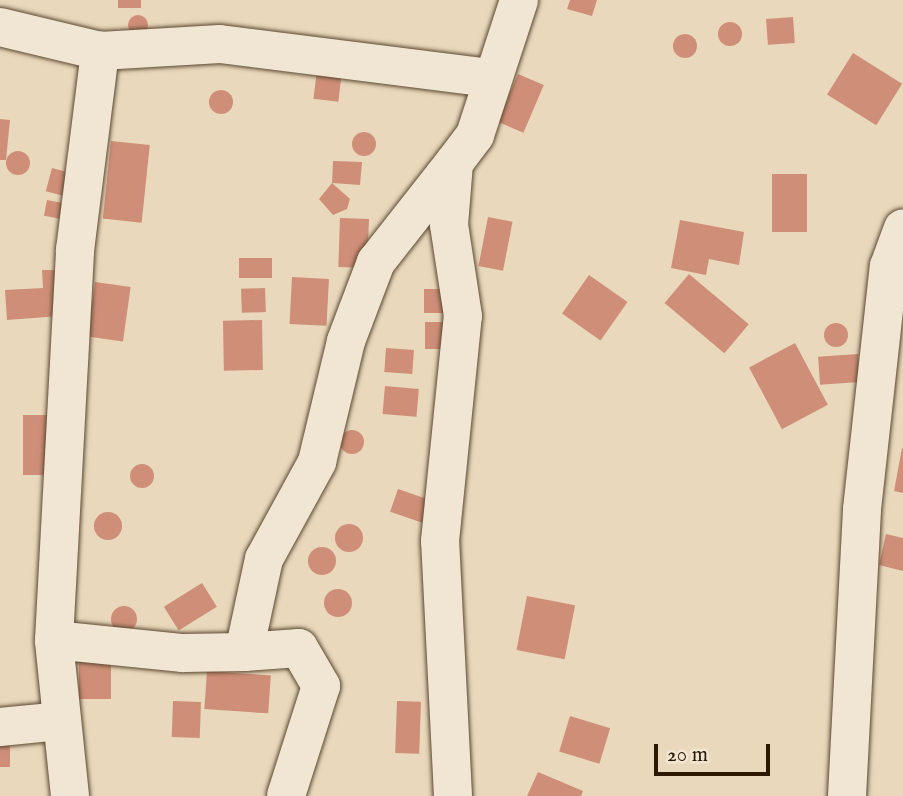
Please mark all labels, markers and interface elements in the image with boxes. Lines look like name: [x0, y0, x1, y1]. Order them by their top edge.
scale bar: [658, 730, 774, 774]
text: 20 m: [667, 742, 708, 769]

